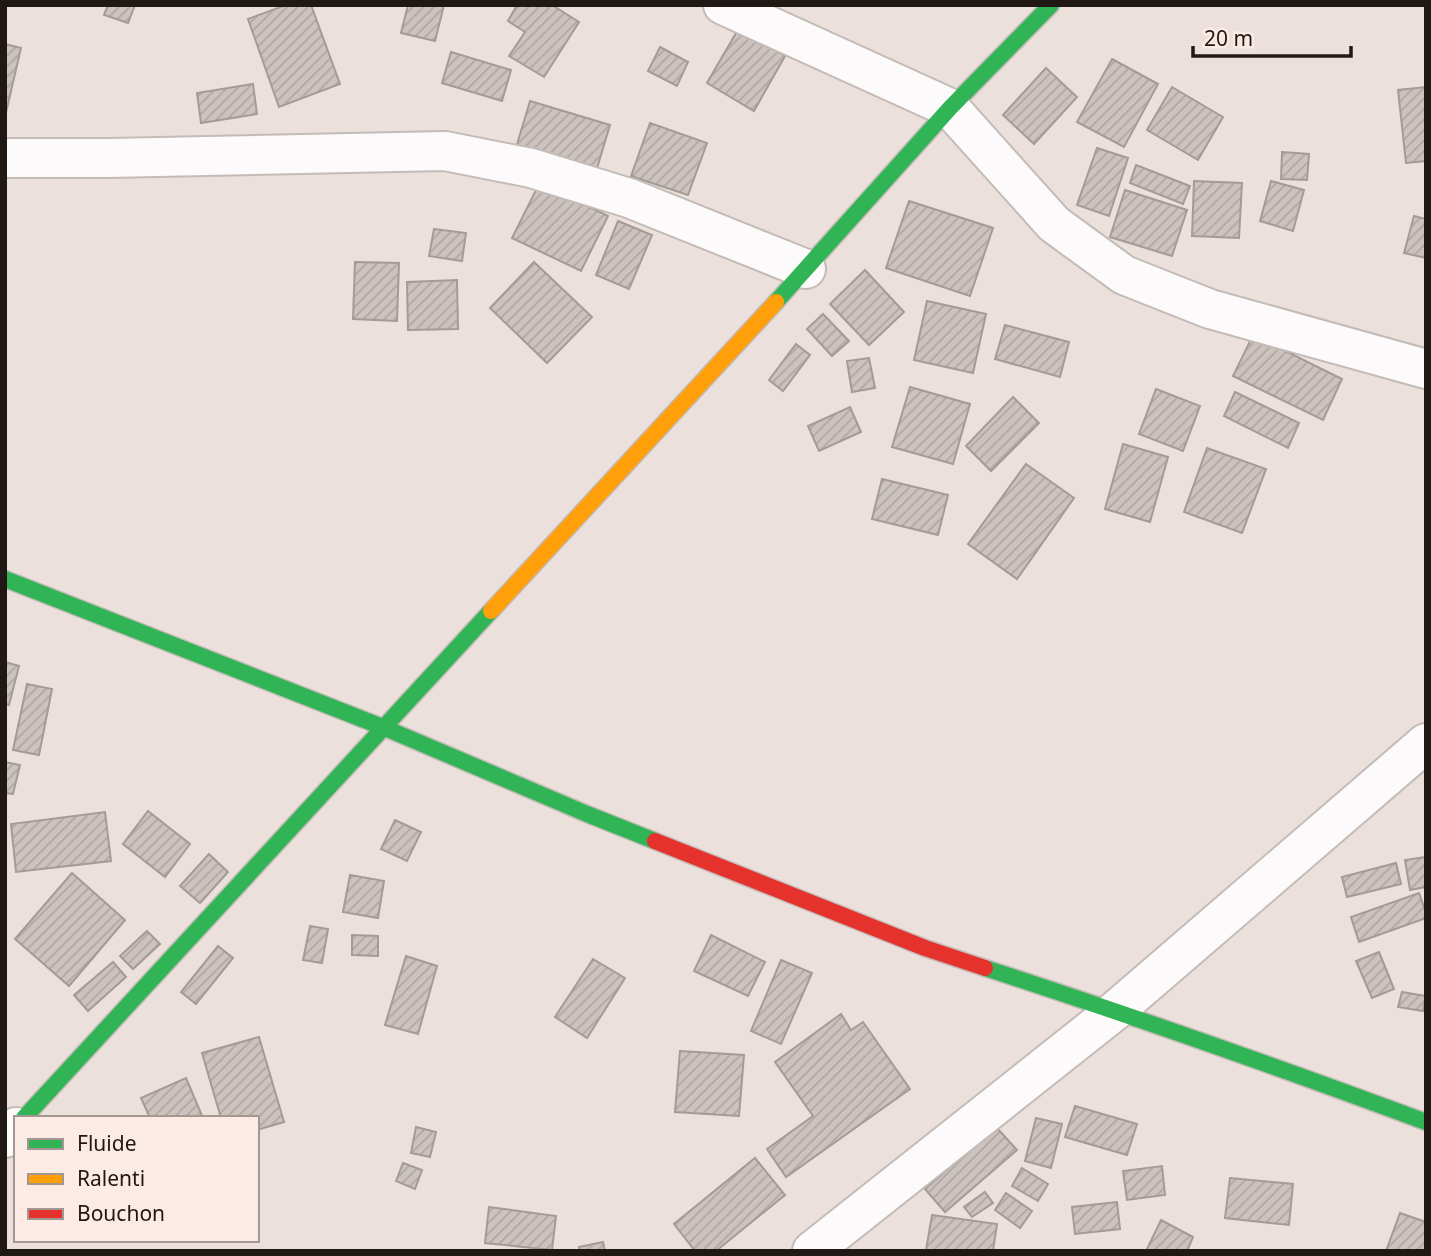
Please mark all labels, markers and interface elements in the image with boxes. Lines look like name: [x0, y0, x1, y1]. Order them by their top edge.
scale bar: [1193, 14, 1350, 58]
text: 20 m: [1204, 24, 1253, 52]
legend: [14, 1116, 259, 1242]
text: Fluide: [77, 1129, 136, 1157]
text: Ralenti: [77, 1164, 145, 1192]
text: Bouchon: [77, 1199, 165, 1227]

